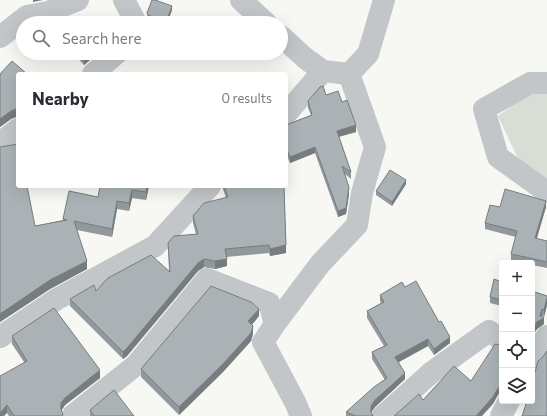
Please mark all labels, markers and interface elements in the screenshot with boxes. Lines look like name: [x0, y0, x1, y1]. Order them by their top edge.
search box: [16, 16, 288, 60]
icon: search: [30, 27, 52, 49]
text: Search here: [62, 29, 141, 47]
text: Nearby: [32, 88, 89, 109]
text: 0 results: [221, 90, 272, 106]
map controls: [499, 260, 535, 404]
button: +: [499, 260, 535, 296]
button: −: [499, 296, 535, 332]
button: locate: [499, 332, 535, 368]
button: layers: [499, 368, 535, 404]

